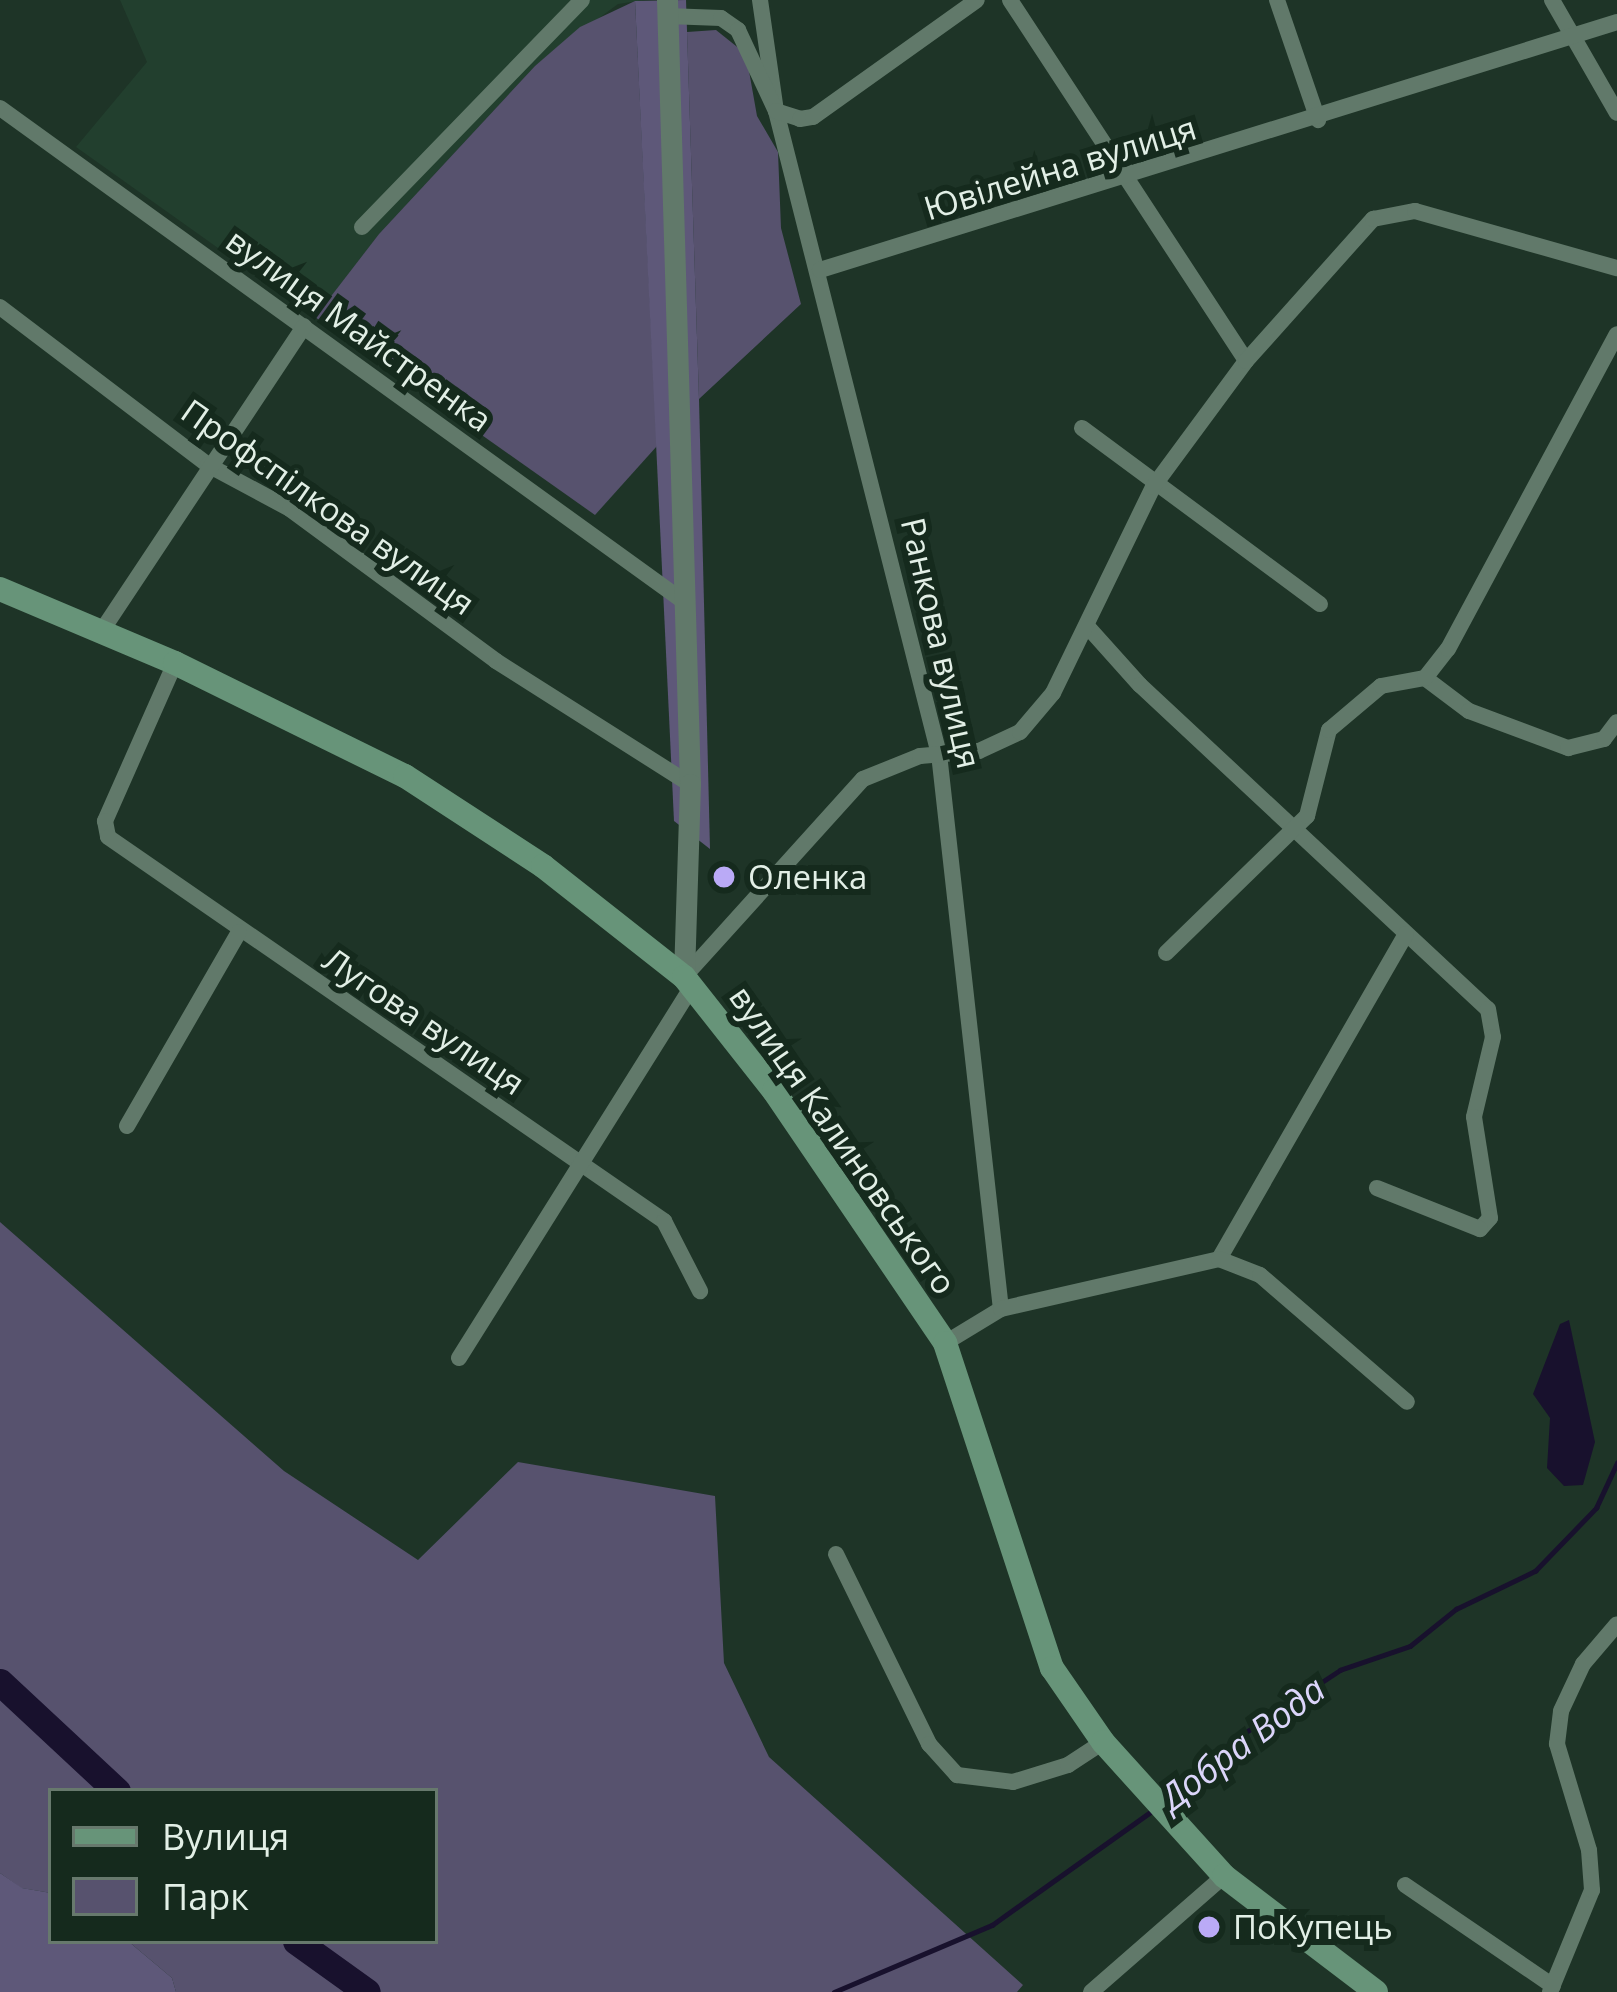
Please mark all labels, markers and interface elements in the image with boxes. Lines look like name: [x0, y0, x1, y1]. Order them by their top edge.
street label: Ювілейна вулиця: [919, 108, 1201, 228]
street label: вулиця Майстренка: [219, 220, 499, 440]
street label: Профспілкова вулиця: [174, 391, 482, 623]
street label: Ранкова вулиця: [893, 514, 989, 772]
place label: Оленка: [748, 857, 867, 897]
marker: Оленка: [711, 864, 737, 890]
street label: Лугова вулиця: [316, 939, 532, 1103]
street label: вулиця Калиновського: [721, 978, 965, 1302]
water label: Добра Вода: [1151, 1667, 1333, 1819]
legend: [48, 1788, 438, 1944]
text: Вулиця: [162, 1812, 289, 1861]
text: Парк: [162, 1872, 249, 1921]
place label: ПоКупець: [1233, 1907, 1393, 1947]
marker: ПоКупець: [1196, 1914, 1222, 1940]

